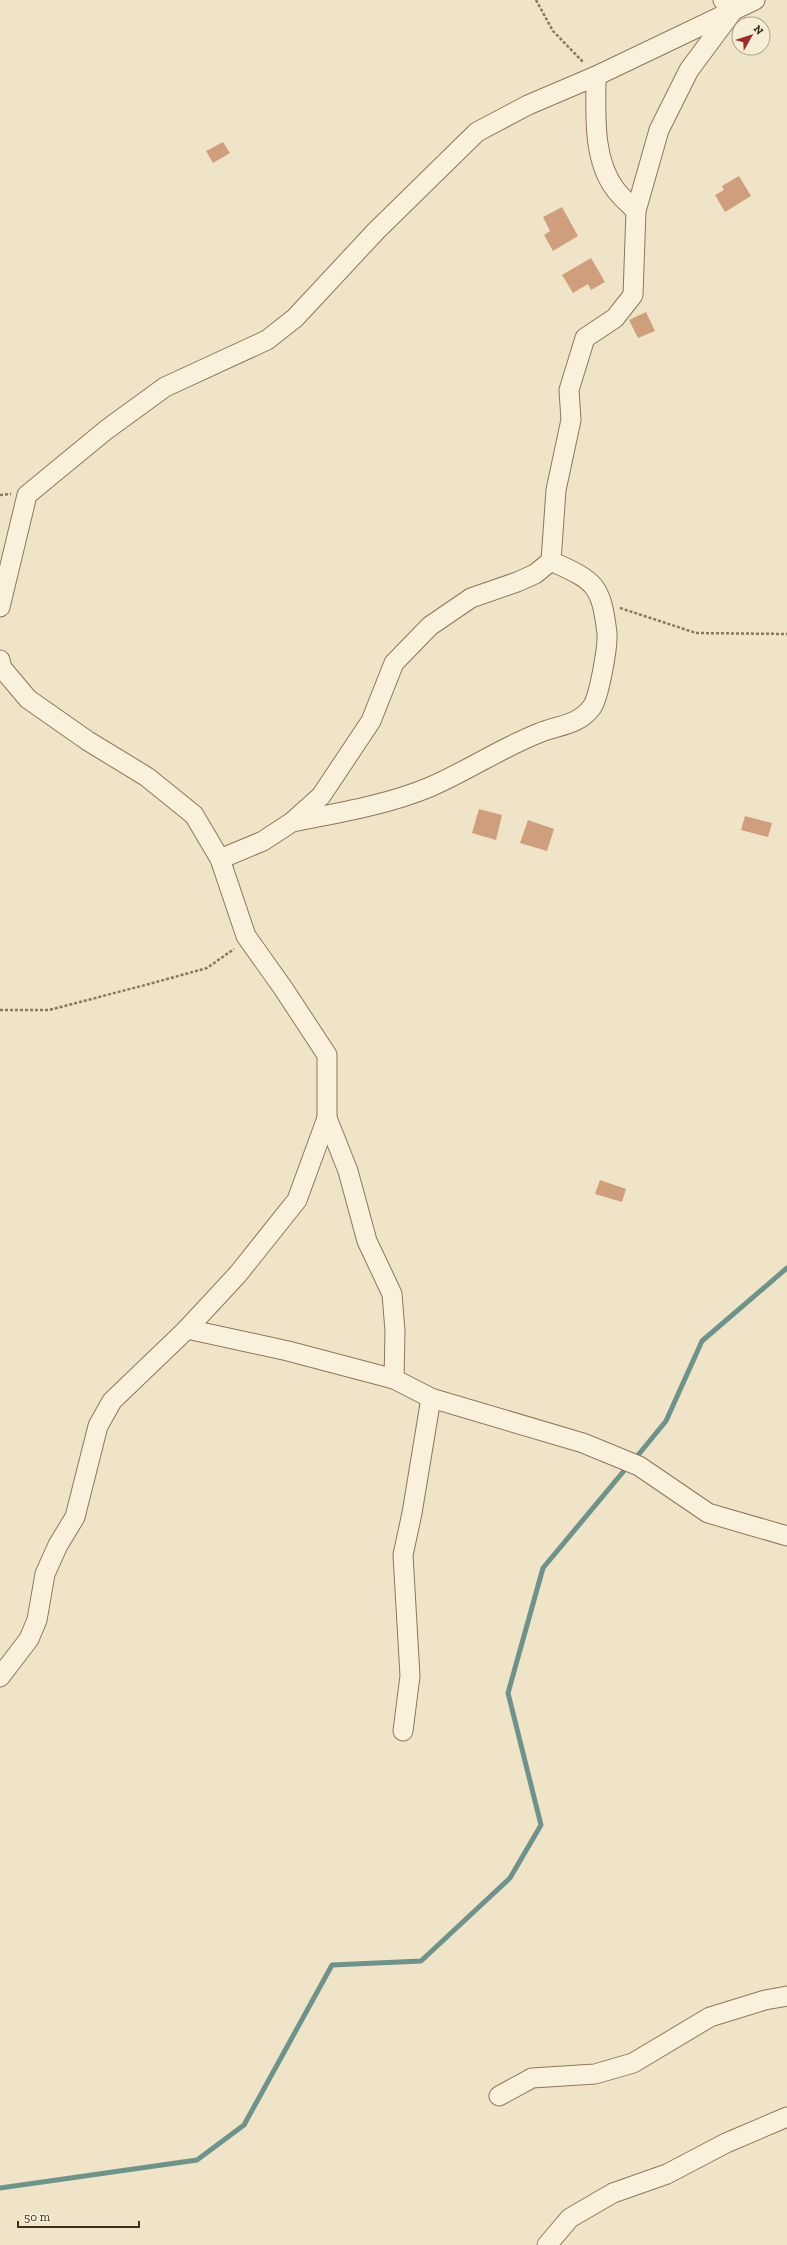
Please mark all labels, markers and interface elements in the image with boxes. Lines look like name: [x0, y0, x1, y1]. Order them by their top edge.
north arrow: [731, 16, 771, 56]
text: N: [751, 23, 766, 38]
scale bar: [18, 2203, 139, 2229]
text: 50 m: [24, 2210, 51, 2224]

